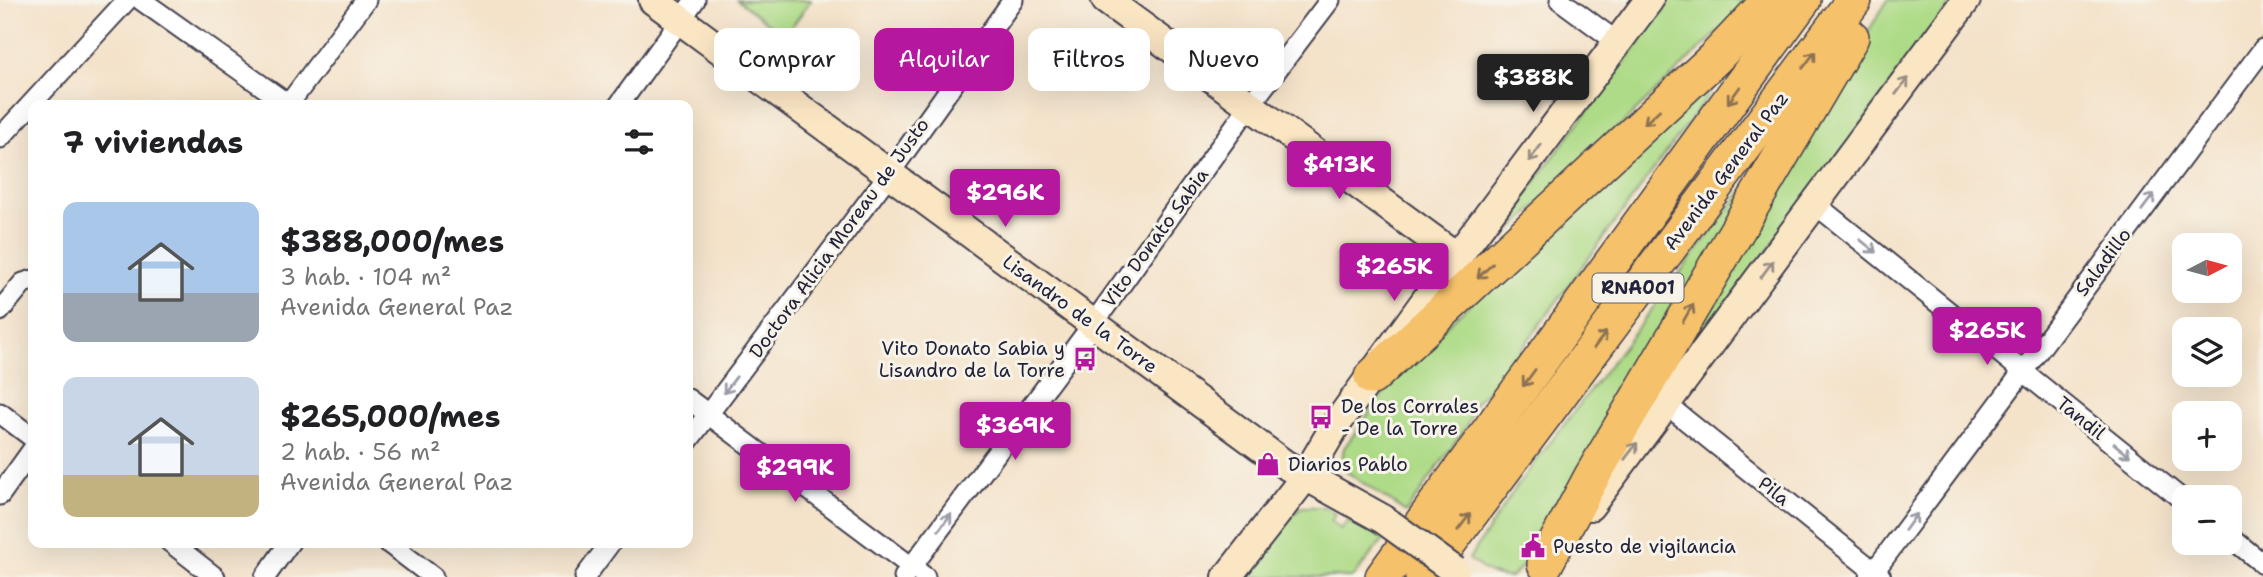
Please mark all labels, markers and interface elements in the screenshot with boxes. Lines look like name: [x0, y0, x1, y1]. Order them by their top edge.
chip: Comprar: [714, 28, 860, 91]
chip: Alquilar: [874, 28, 1014, 91]
chip: Filtros: [1028, 28, 1150, 91]
chip: Nuevo: [1164, 28, 1284, 91]
one-way arrow: [1802, 51, 1817, 69]
pin: $388K: [1484, 54, 1582, 114]
text: $388K: [1493, 62, 1573, 92]
one-way arrow: [1895, 77, 1910, 96]
one-way arrow: [1727, 85, 1741, 104]
street label: Avenida General Paz: [1658, 87, 1794, 255]
one-way arrow: [1644, 108, 1661, 125]
street label: Doctora Alicia Moreau de Justo: [743, 113, 935, 363]
text: 7 viviendas: [63, 122, 243, 163]
icon: filters: [620, 123, 658, 161]
pin: $413K: [1290, 142, 1388, 201]
one-way arrow: [1527, 143, 1542, 162]
text: $413K: [1303, 149, 1375, 179]
street label: Vito Donato Sabia: [1096, 163, 1214, 313]
pin: $296K: [956, 170, 1054, 229]
text: $296K: [966, 177, 1044, 207]
one-way arrow: [2141, 193, 2156, 211]
text: $388,000/mes: [280, 221, 504, 262]
street label: Saladillo: [2069, 223, 2137, 301]
icon: home: [119, 230, 203, 314]
north arrow: [2172, 233, 2242, 303]
map controls: [2172, 233, 2242, 555]
one-way arrow: [1858, 239, 1876, 254]
pin: $265K: [1345, 244, 1443, 303]
street label: Lisandro de la Torre: [997, 249, 1163, 379]
text: $265K: [1356, 251, 1432, 281]
one-way arrow: [1759, 260, 1774, 278]
text: 3 hab. · 104 m²: [280, 262, 451, 292]
one-way arrow: [1477, 263, 1494, 280]
road number: RNA001: [1592, 274, 1684, 302]
text: Avenida General Paz: [280, 292, 513, 322]
one-way arrow: [1681, 303, 1695, 323]
pin: $265K: [1938, 308, 2036, 367]
text: $265K: [1949, 315, 2025, 345]
button: layers: [2172, 317, 2242, 387]
one-way arrow: [1592, 331, 1607, 350]
place label: Vito Donato Sabia y Lisandro de la Torre: [879, 336, 1065, 383]
bus stop icon: Vito Donato Sabia y Lisandro de la Torre: [1071, 345, 1099, 373]
one-way arrow: [1521, 368, 1536, 387]
one-way arrow: [722, 375, 737, 394]
street label: Tandil: [2051, 391, 2111, 445]
place label: De los Corrales - De la Torre: [1341, 394, 1479, 441]
text: $265,000/mes: [280, 396, 501, 437]
button: +: [2172, 401, 2242, 471]
pin: $369K: [966, 402, 1064, 462]
bus stop icon: De los Corrales - De la Torre: [1307, 403, 1335, 431]
icon: home: [119, 405, 203, 489]
text: $369K: [976, 410, 1054, 440]
text: 2 hab. · 56 m²: [280, 437, 441, 467]
one-way arrow: [1624, 443, 1639, 461]
one-way arrow: [2112, 443, 2130, 458]
pin: $299K: [746, 444, 844, 504]
shop icon: Diarios Pablo: [1254, 450, 1282, 478]
text: $299K: [756, 452, 834, 482]
place label: Diarios Pablo: [1288, 452, 1408, 477]
text: Avenida General Paz: [280, 467, 513, 497]
street label: Pila: [1753, 471, 1795, 511]
button: −: [2172, 485, 2242, 555]
one-way arrow: [938, 513, 952, 532]
one-way arrow: [1456, 513, 1471, 532]
one-way arrow: [1903, 513, 1918, 532]
public building icon: Puesto de vigilancia: [1519, 532, 1547, 560]
place label: Puesto de vigilancia: [1553, 534, 1736, 559]

